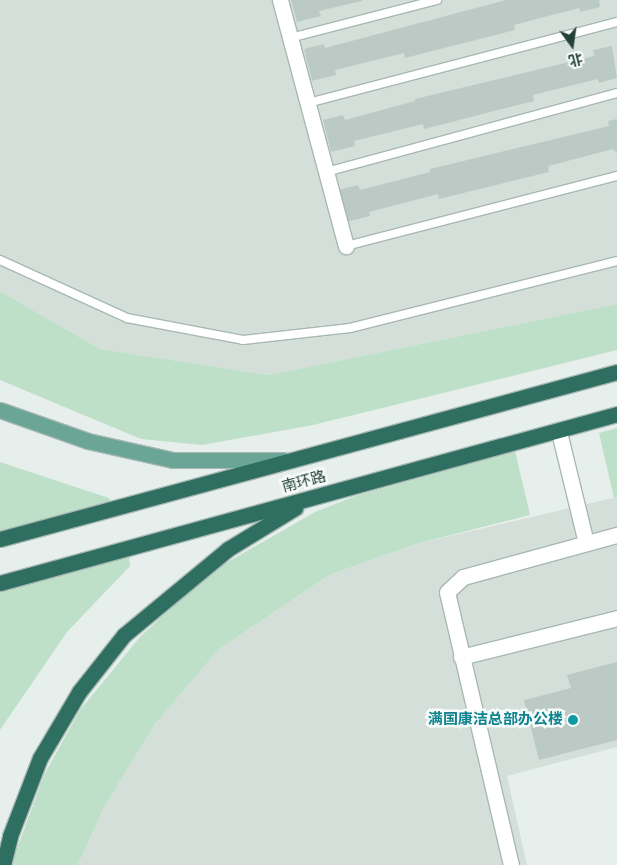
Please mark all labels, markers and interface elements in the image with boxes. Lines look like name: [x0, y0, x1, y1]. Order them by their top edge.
north arrow: [547, 20, 597, 70]
text: 北: [567, 50, 584, 69]
street label: 南环路: [280, 467, 328, 497]
place label: 满国康洁总部办公楼: [428, 711, 563, 729]
marker: 满国康洁总部办公楼: [567, 714, 579, 726]

